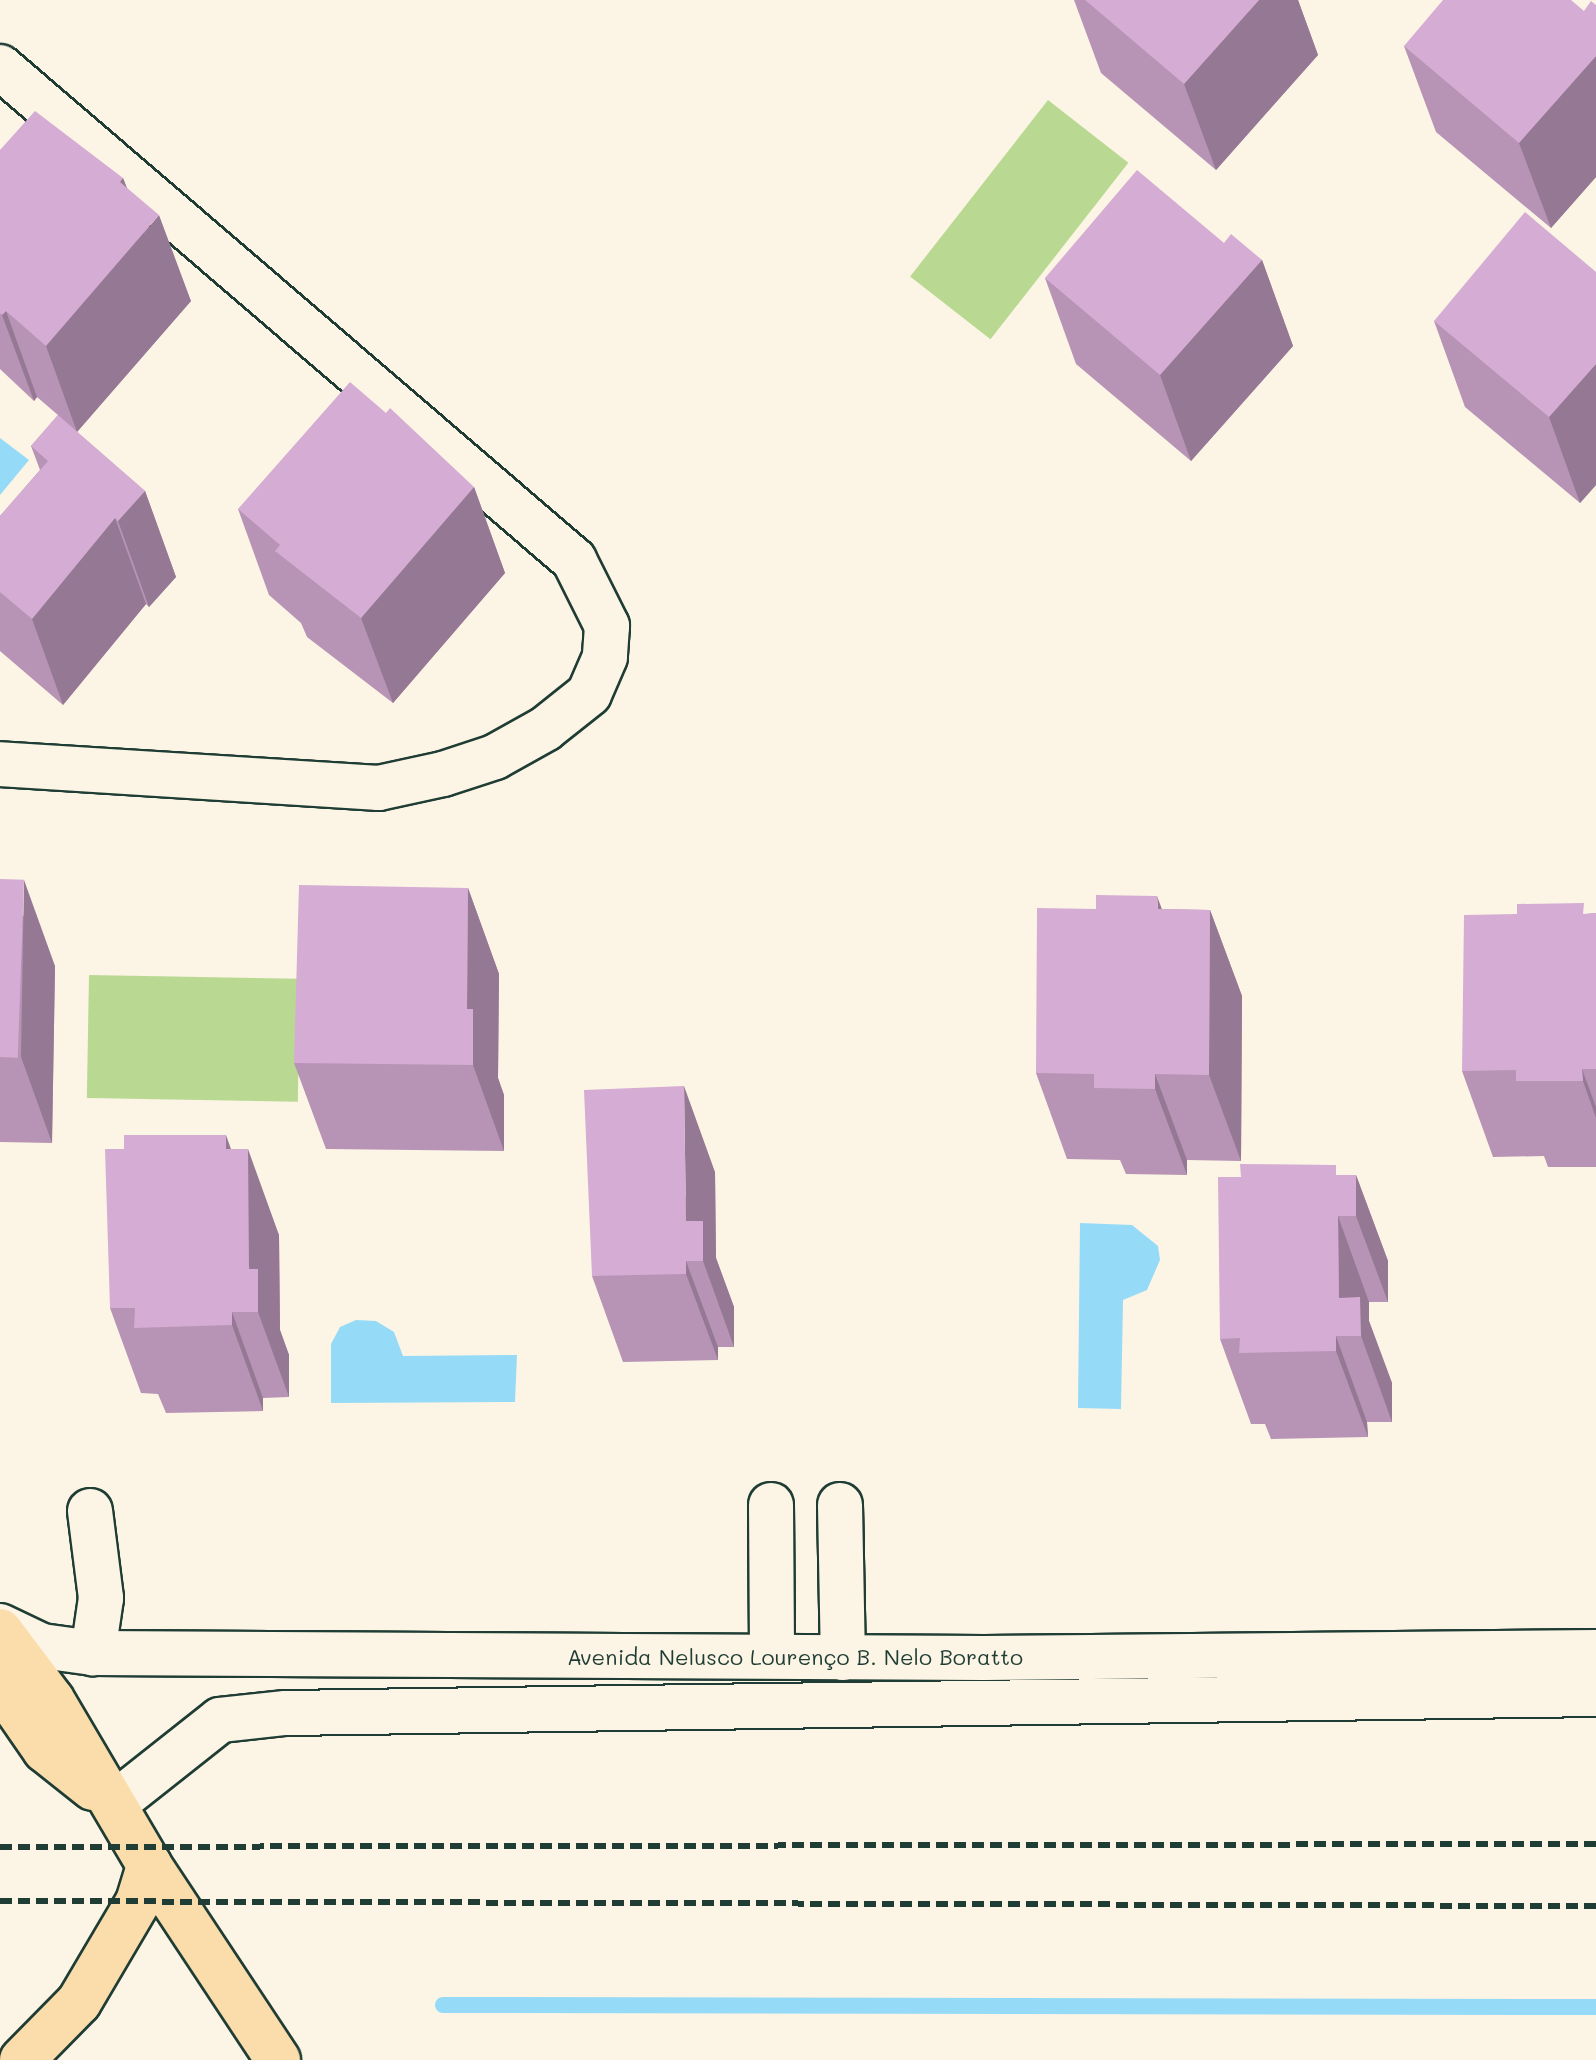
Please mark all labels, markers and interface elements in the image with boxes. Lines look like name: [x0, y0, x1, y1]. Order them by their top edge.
street label: Avenida Nelusco Lourenço B. Nelo Boratto: [567, 1644, 1023, 1670]

